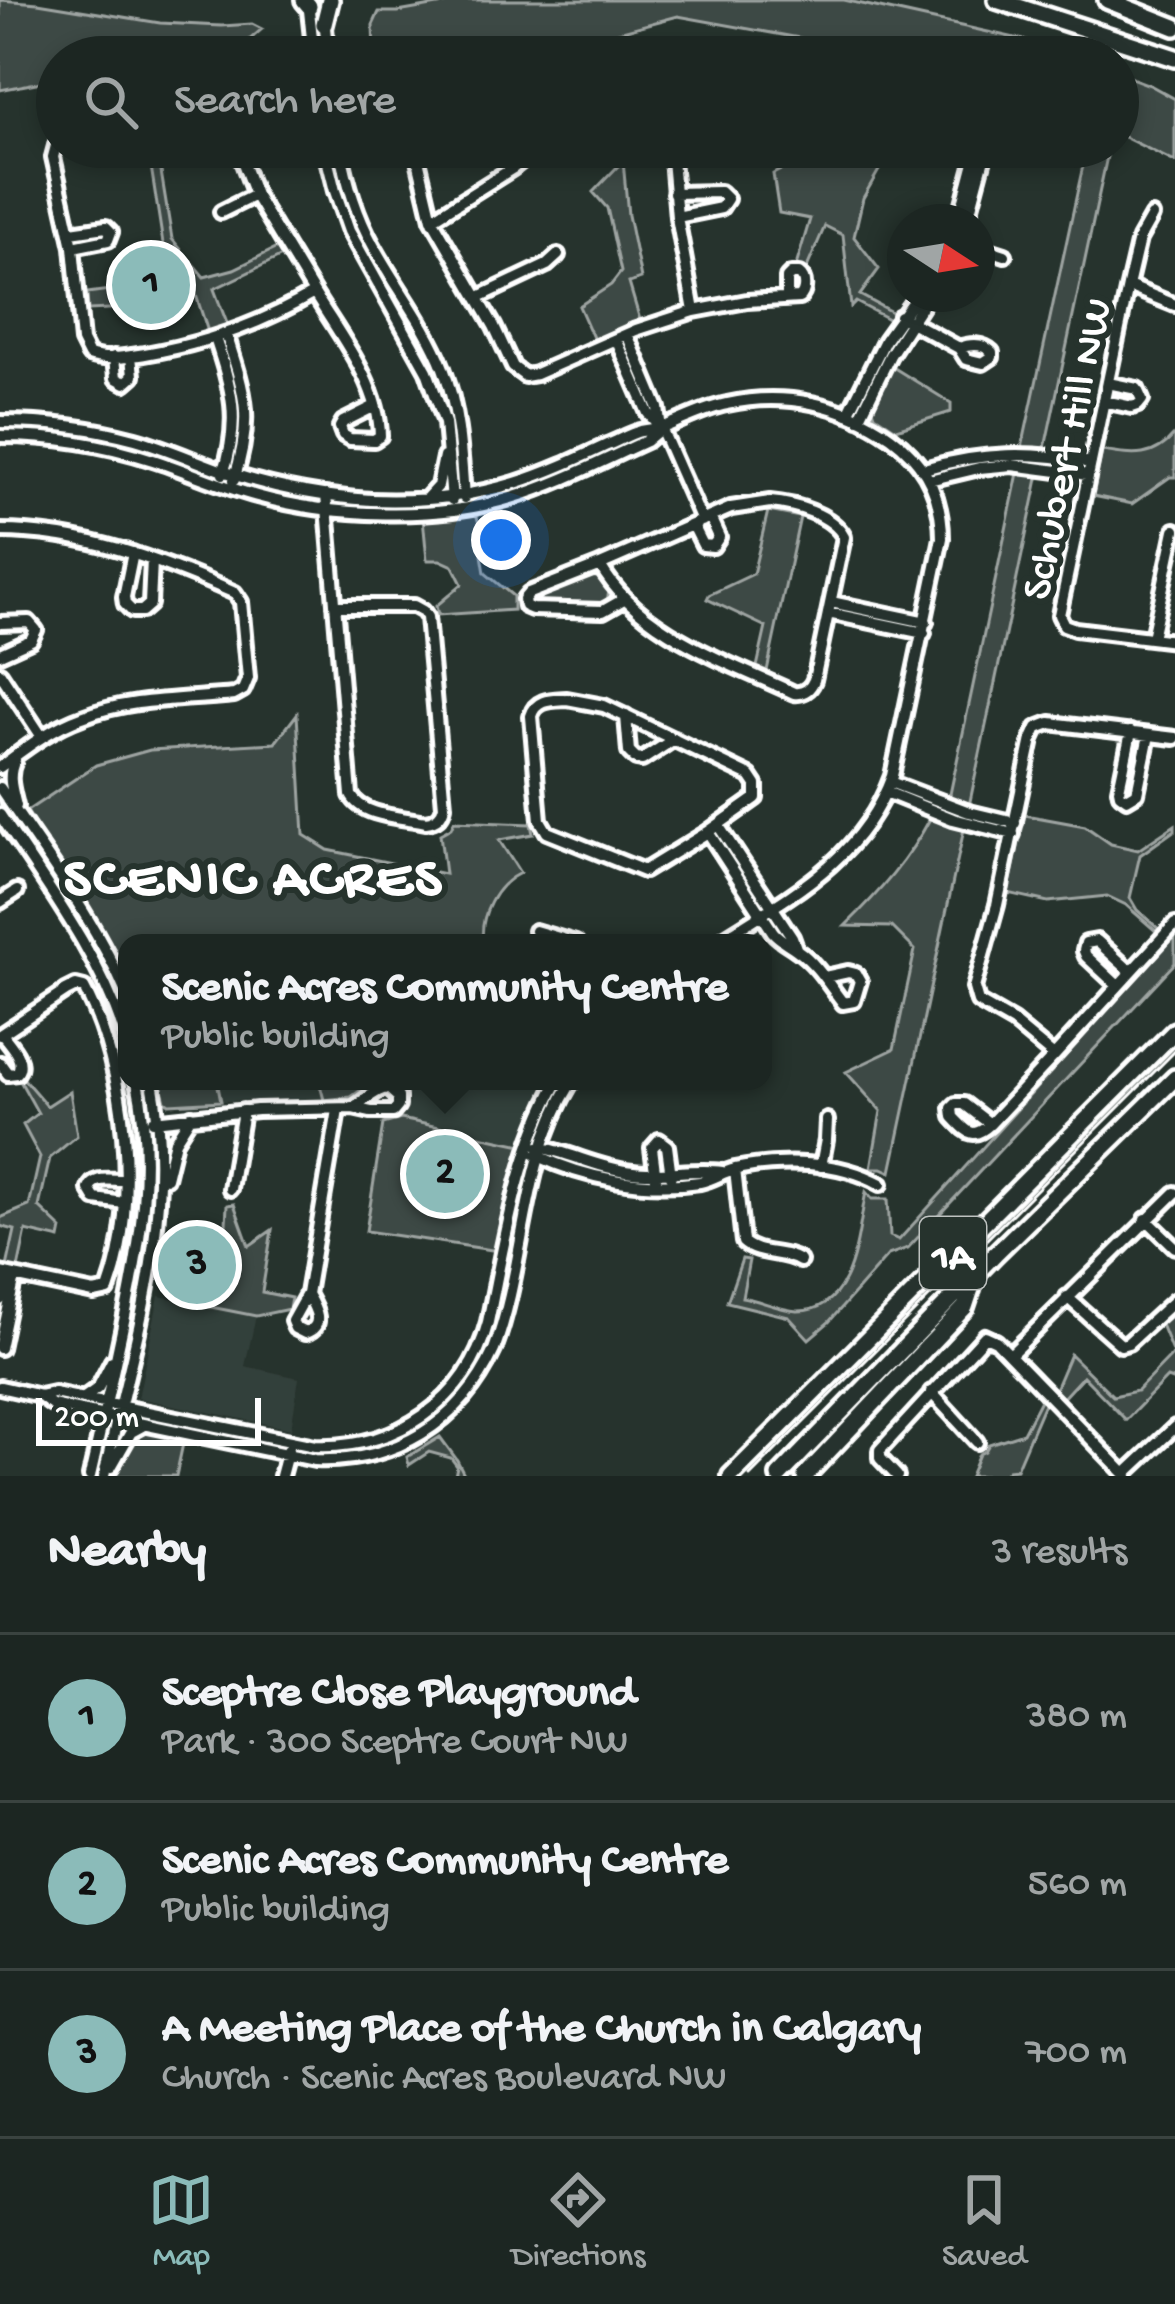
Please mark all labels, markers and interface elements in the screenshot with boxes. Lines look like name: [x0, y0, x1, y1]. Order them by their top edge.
search box: [36, 36, 1139, 168]
icon: search: [78, 69, 144, 135]
text: Search here: [174, 76, 396, 129]
north arrow: [887, 204, 995, 312]
pin: 1: [112, 240, 190, 330]
street label: Schubert Hill NW: [1013, 294, 1128, 605]
your location: [471, 510, 531, 570]
district label: SCENIC ACRES: [64, 849, 444, 916]
popup: [118, 934, 772, 1090]
text: Scenic Acres Community Centre: [162, 963, 728, 1016]
text: Public building: [162, 1016, 390, 1062]
pin: 2: [406, 1129, 484, 1219]
road number: 1A: [920, 1217, 986, 1289]
pin: 3: [158, 1220, 236, 1310]
scale bar: [36, 1392, 261, 1445]
text: 200 m: [54, 1400, 139, 1438]
text: Nearby: [48, 1524, 206, 1584]
text: 3 results: [992, 1531, 1127, 1577]
text: Sceptre Close Playground: [162, 1668, 635, 1721]
text: 1: [79, 1695, 95, 1741]
text: 380 m: [1026, 1695, 1127, 1741]
text: Park · 300 Sceptre Court NW: [162, 1721, 628, 1767]
text: Scenic Acres Community Centre: [162, 1836, 728, 1889]
text: 2: [77, 1863, 97, 1909]
text: 560 m: [1028, 1863, 1127, 1909]
text: Public building: [162, 1889, 390, 1935]
text: A Meeting Place of the Church in Calgary: [162, 2004, 921, 2057]
text: 3: [77, 2031, 97, 2077]
text: 700 m: [1026, 2031, 1127, 2077]
text: Church · Scenic Acres Boulevard NW: [162, 2057, 726, 2103]
tab: Map: [148, 2167, 214, 2277]
tab: Directions: [511, 2167, 645, 2277]
tab: Saved: [942, 2167, 1027, 2277]

